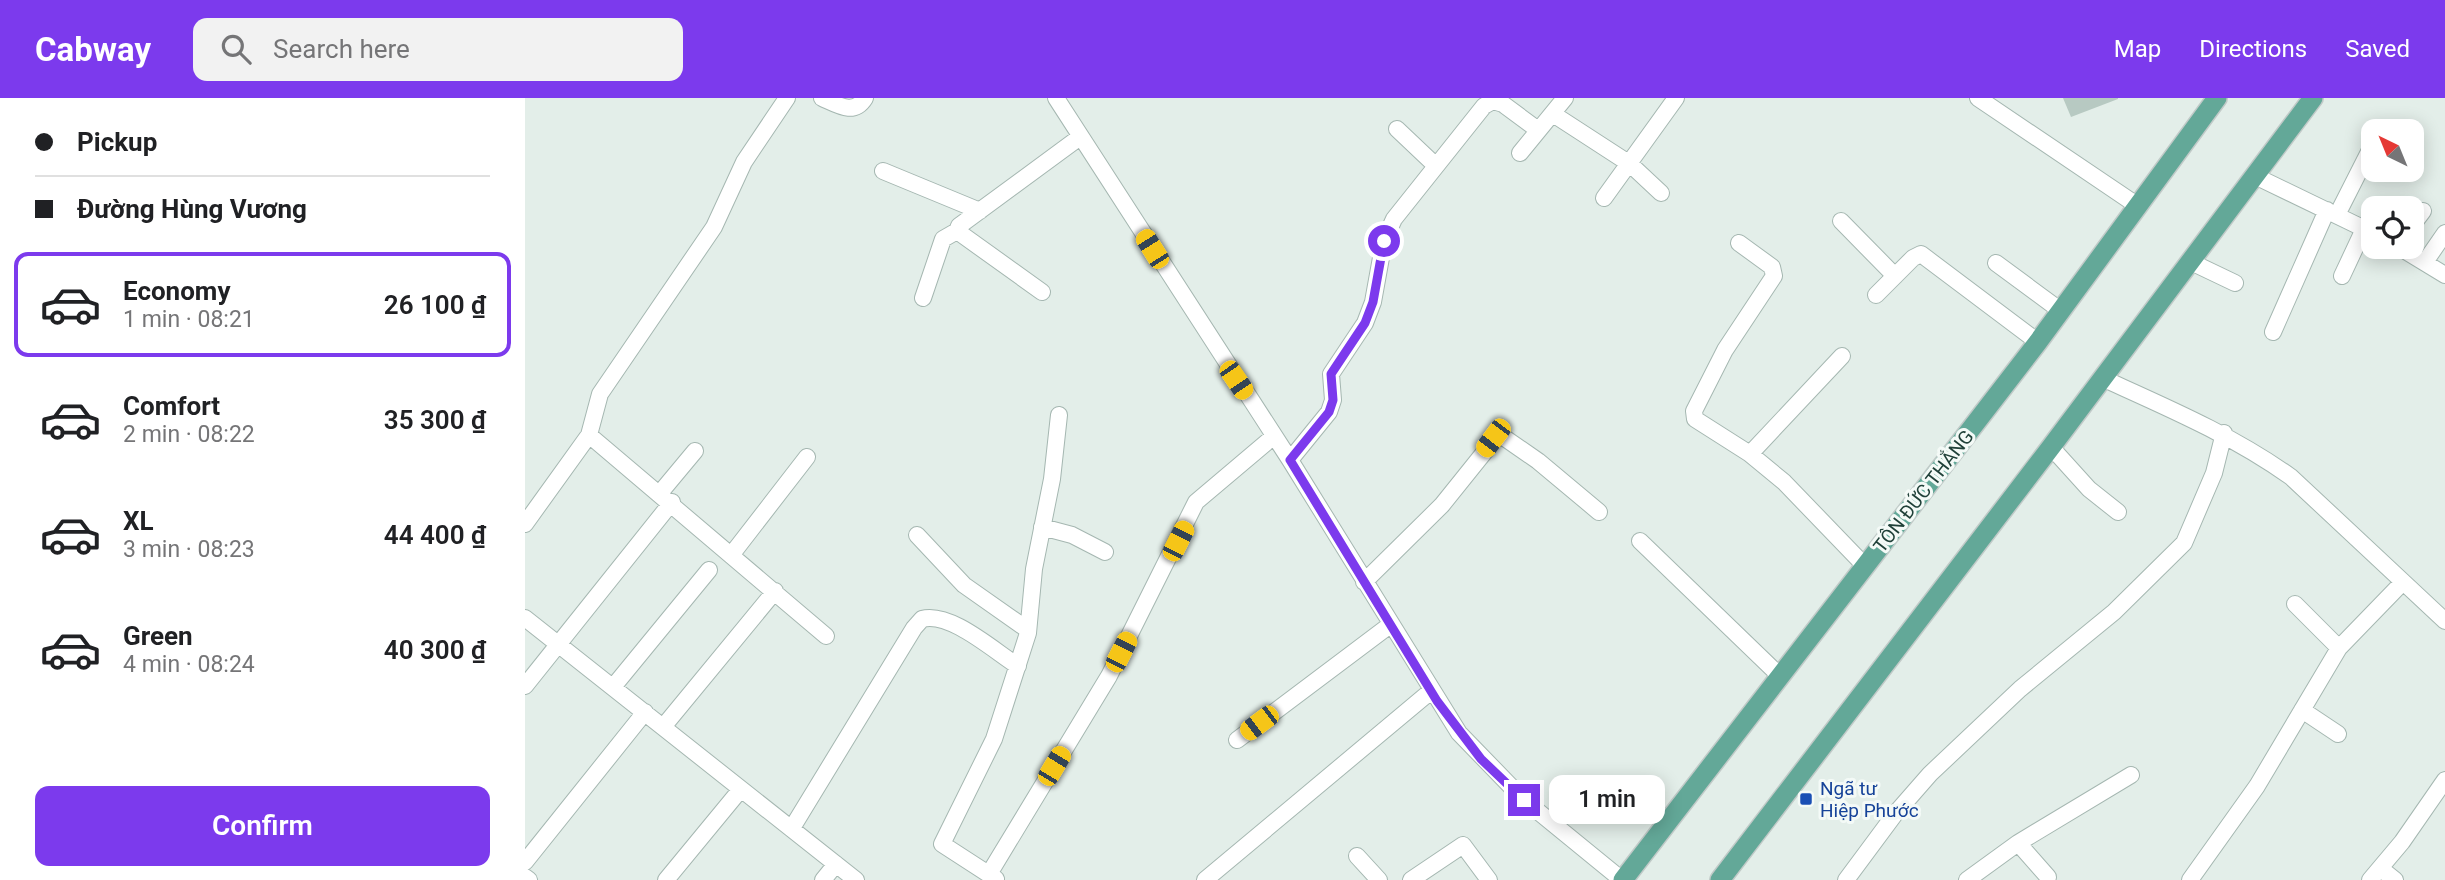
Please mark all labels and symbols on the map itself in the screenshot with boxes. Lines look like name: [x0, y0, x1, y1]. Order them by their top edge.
north arrow: [2361, 119, 2424, 182]
route start: [1368, 225, 1400, 257]
car: [1132, 226, 1173, 272]
car: [1216, 357, 1257, 403]
car: [1472, 415, 1515, 461]
street label: TÔN ĐỨC THẮNG: [1868, 426, 1978, 557]
car: [1160, 518, 1197, 564]
car: [1103, 629, 1140, 675]
car: [1236, 702, 1283, 744]
car: [1035, 743, 1074, 789]
callout: 1 min: [1549, 776, 1664, 824]
place label: Ngã tư Hiệp Phước: [1820, 777, 1919, 822]
route end: [1508, 784, 1540, 816]
marker: Ngã tư Hiệp Phước: [1798, 791, 1814, 807]

